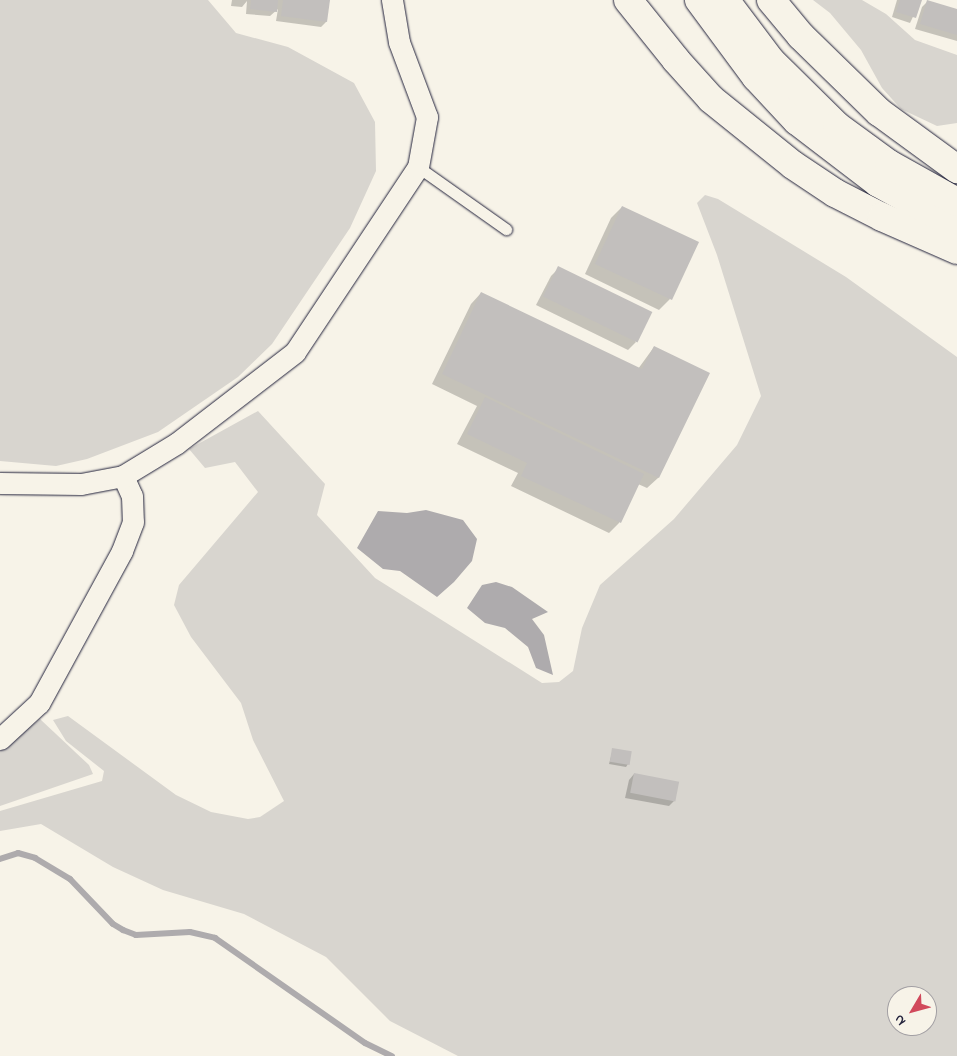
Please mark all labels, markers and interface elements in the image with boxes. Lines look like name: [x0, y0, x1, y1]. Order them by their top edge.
north arrow: [887, 986, 937, 1036]
text: N: [889, 1010, 912, 1030]

